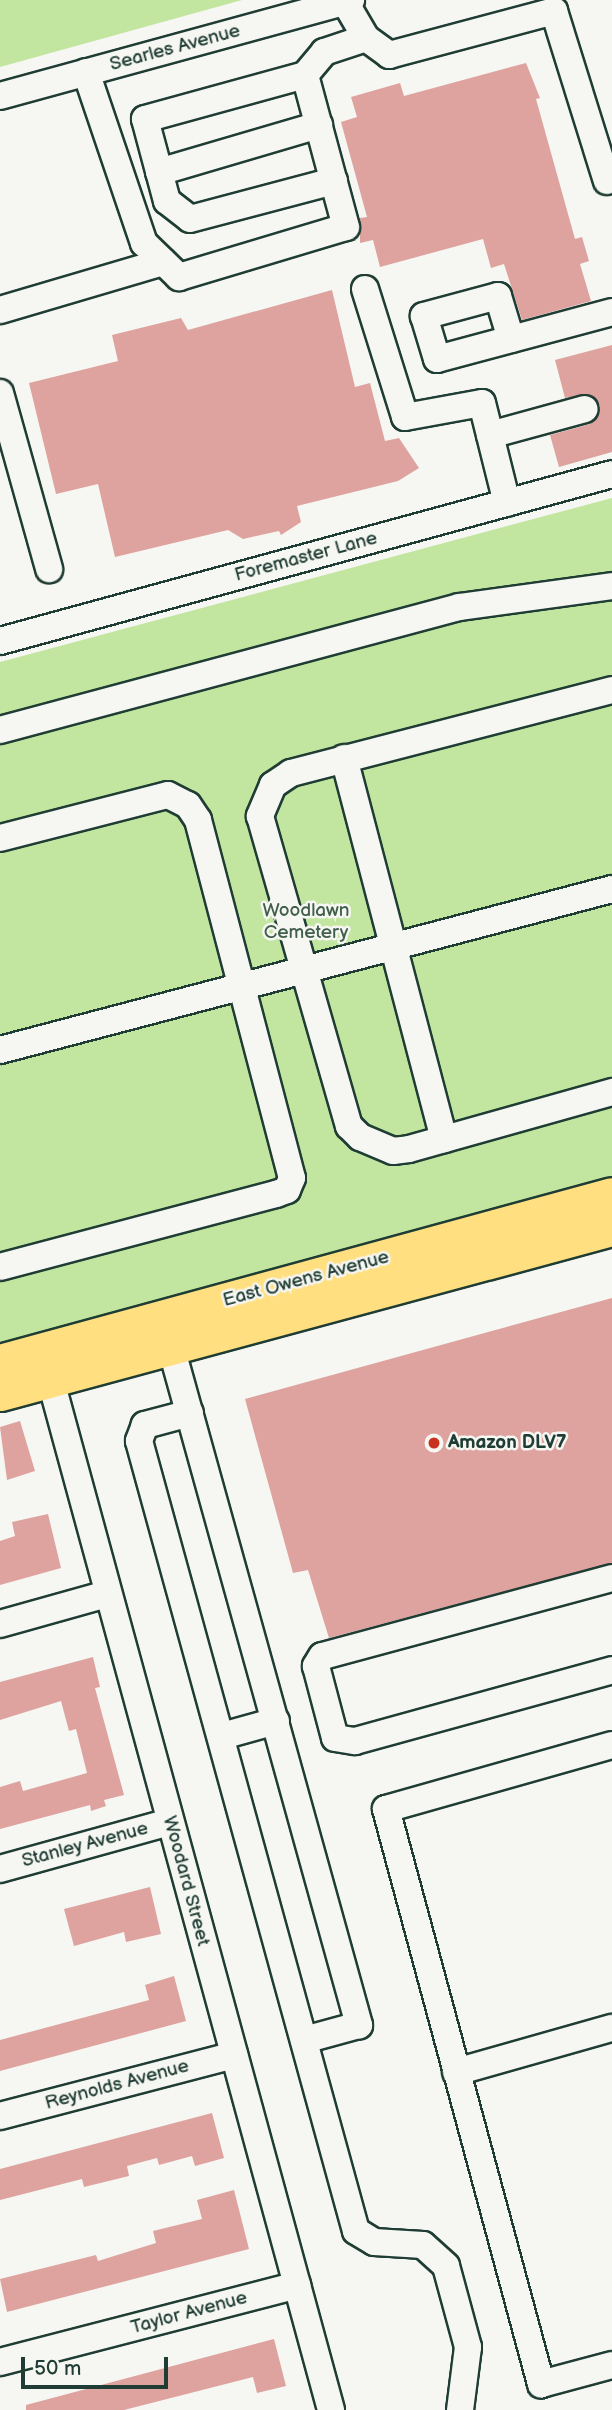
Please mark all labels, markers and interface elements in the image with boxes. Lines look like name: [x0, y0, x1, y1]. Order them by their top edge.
street label: Searles Avenue: [107, 20, 243, 76]
street label: Foremaster Lane: [232, 527, 380, 587]
park label: Woodlawn Cemetery: [262, 900, 350, 944]
street label: East Owens Avenue: [220, 1246, 392, 1312]
place label: Amazon DLV7: [448, 1432, 566, 1454]
marker: Amazon DLV7: [426, 1435, 442, 1451]
street label: Woodard Street: [158, 1813, 214, 1949]
street label: Stanley Avenue: [19, 1817, 151, 1873]
street label: Reynolds Avenue: [43, 2055, 191, 2115]
street label: Taylor Avenue: [128, 2287, 250, 2339]
scale bar: [24, 2344, 172, 2388]
text: 50 m: [34, 2356, 81, 2381]

